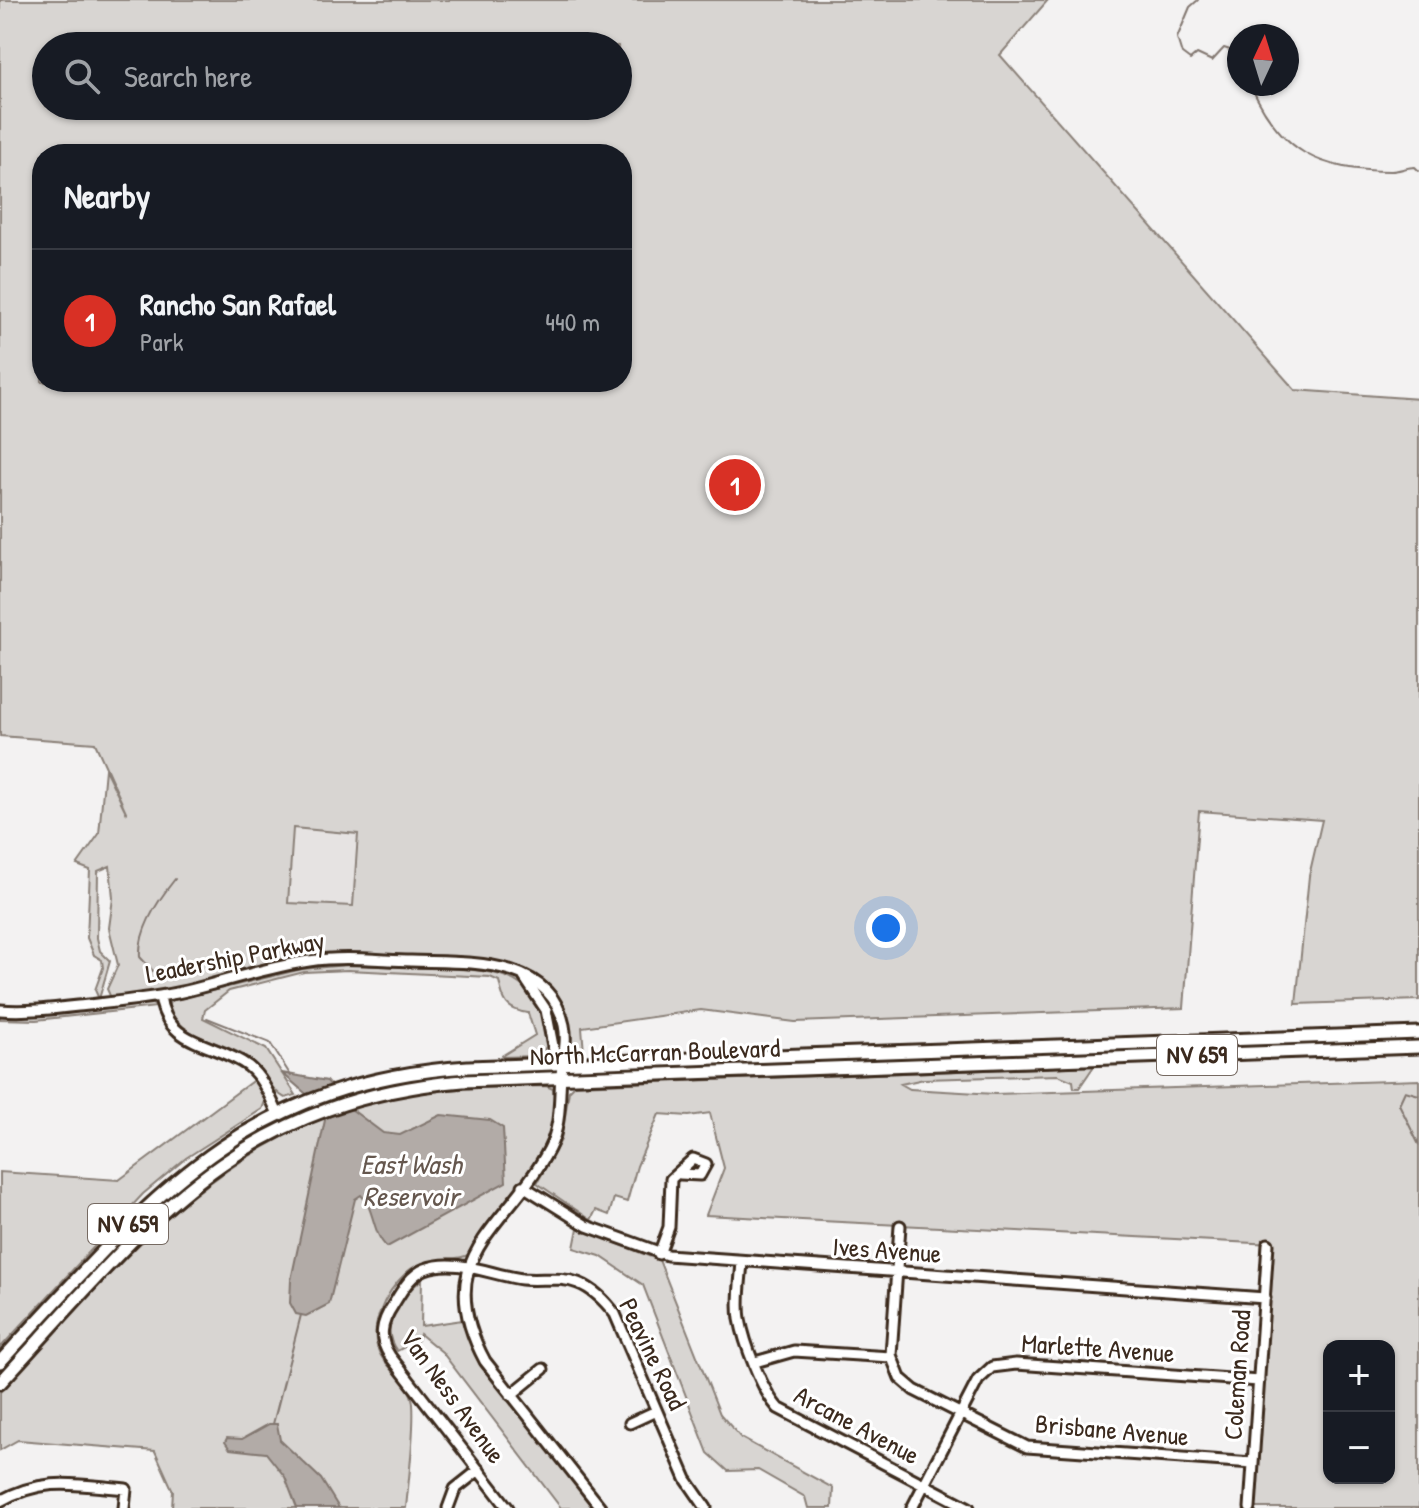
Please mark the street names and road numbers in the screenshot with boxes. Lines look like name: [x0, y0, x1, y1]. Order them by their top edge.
street label: Leadership Parkway: [143, 922, 327, 991]
street label: North McCarran Boulevard: [529, 1030, 781, 1073]
road number: NV 659: [1157, 1035, 1237, 1075]
road number: NV 659: [88, 1204, 168, 1244]
street label: Ives Avenue: [832, 1228, 943, 1271]
street label: Peavine Road: [611, 1292, 695, 1415]
street label: Coleman Road: [1215, 1309, 1259, 1441]
street label: Van Ness Avenue: [393, 1321, 514, 1470]
street label: Marlette Avenue: [1020, 1325, 1176, 1370]
street label: Arcane Avenue: [789, 1377, 926, 1472]
street label: Brisbane Avenue: [1034, 1405, 1190, 1454]

